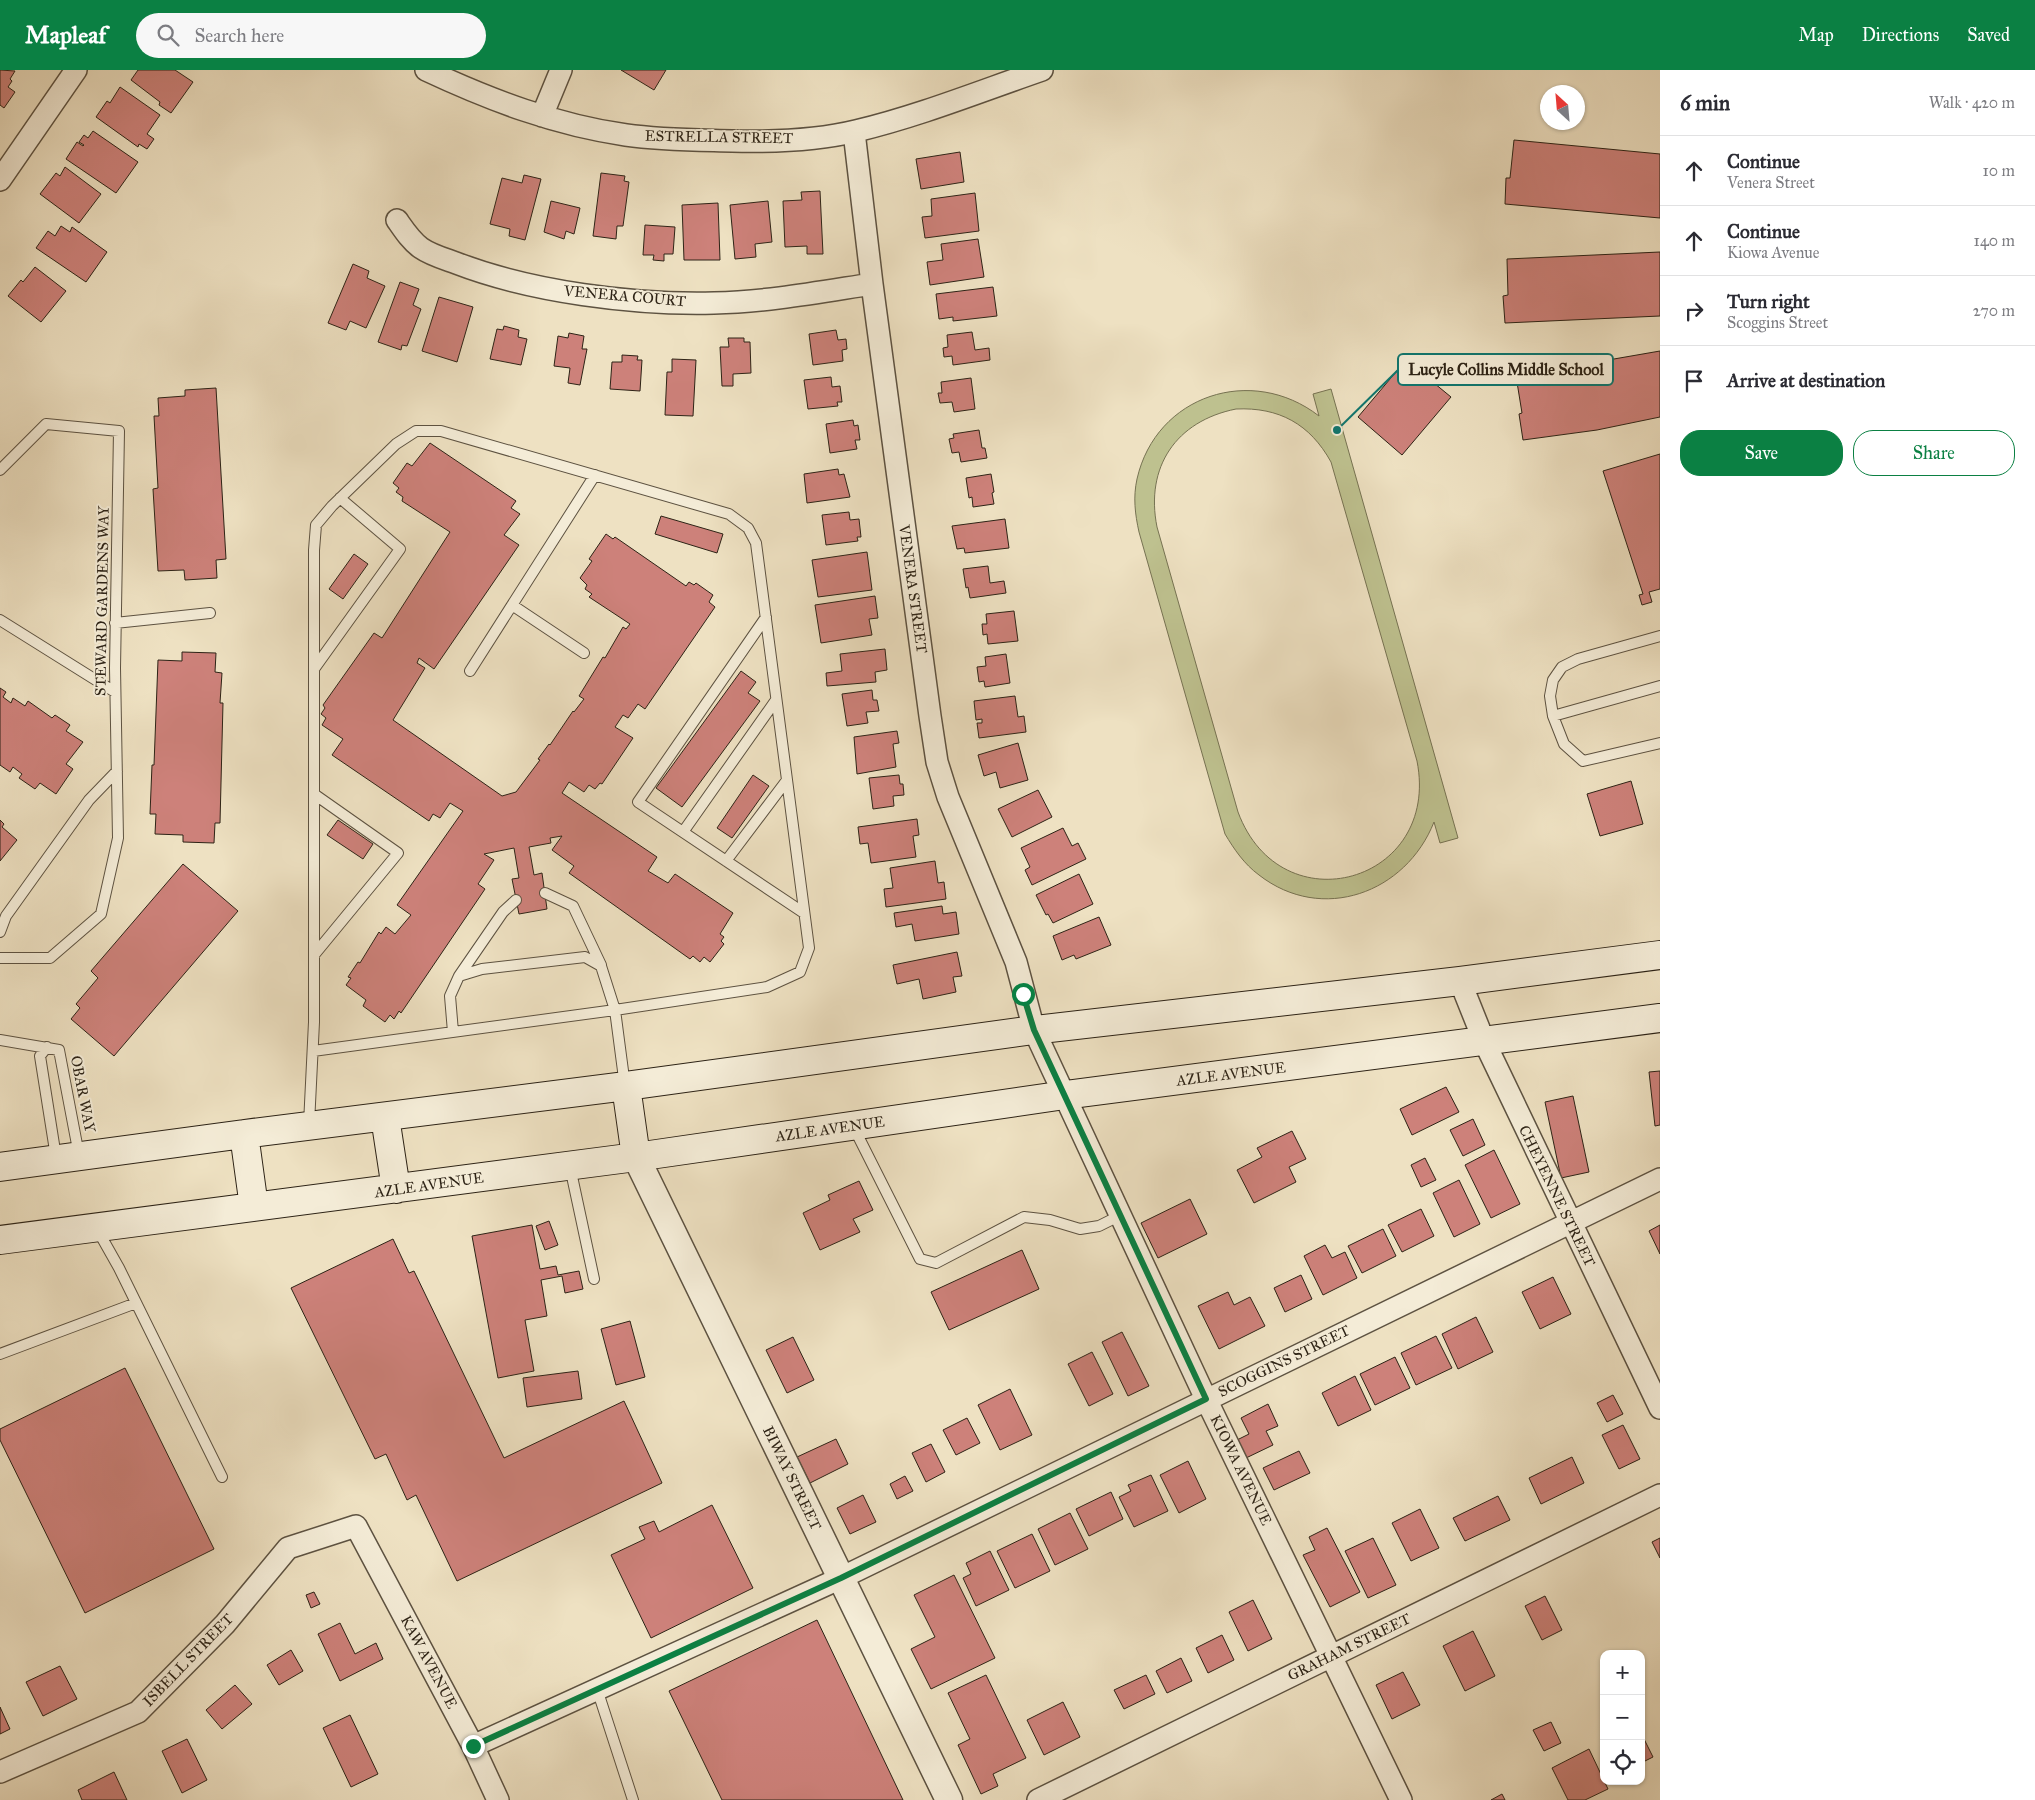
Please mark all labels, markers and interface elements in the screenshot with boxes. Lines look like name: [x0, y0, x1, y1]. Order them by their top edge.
search box: [136, 13, 486, 58]
text: Mapleaf: [25, 20, 106, 50]
icon: search: [154, 21, 182, 49]
text: Search here: [194, 24, 284, 47]
text: Map: [1798, 24, 1834, 46]
text: Directions: [1862, 24, 1939, 46]
text: Saved: [1967, 24, 2010, 46]
north arrow: [1540, 85, 1585, 130]
text: 6 min: [1680, 90, 1730, 116]
text: Walk · 420 m: [1929, 93, 2015, 112]
street label: ESTRELLA STREET: [645, 127, 793, 147]
text: Continue: [1727, 150, 1800, 173]
icon: ahead: [1680, 157, 1708, 185]
text: 10 m: [1983, 161, 2015, 180]
text: Venera Street: [1727, 173, 1815, 192]
text: Continue: [1727, 220, 1800, 243]
icon: ahead: [1680, 227, 1708, 255]
text: 140 m: [1974, 231, 2015, 250]
text: Kiowa Avenue: [1727, 243, 1819, 262]
street label: VENERA COURT: [562, 282, 687, 310]
text: Turn right: [1727, 290, 1810, 313]
icon: right: [1680, 297, 1708, 325]
text: 270 m: [1973, 301, 2015, 320]
text: Scoggins Street: [1727, 313, 1828, 332]
callout: Lucyle Collins Middle School: [1398, 354, 1613, 385]
text: Lucyle Collins Middle School: [1408, 360, 1604, 380]
icon: arrive: [1680, 367, 1708, 395]
text: Arrive at destination: [1727, 369, 1885, 392]
button: Save: [1680, 430, 1843, 476]
button: Share: [1853, 430, 2015, 476]
street label: STEWARD GARDENS WAY: [91, 505, 113, 696]
street label: VENERA STREET: [895, 523, 931, 655]
route start: [1012, 983, 1035, 1006]
street label: OBAR WAY: [67, 1054, 99, 1134]
street label: AZLE AVENUE: [1174, 1058, 1287, 1090]
street label: AZLE AVENUE: [773, 1112, 886, 1146]
street label: CHEYENNE STREET: [1515, 1122, 1599, 1270]
street label: AZLE AVENUE: [372, 1168, 485, 1202]
street label: SCOGGINS STREET: [1215, 1321, 1353, 1401]
street label: KIOWA AVENUE: [1207, 1412, 1276, 1528]
street label: BIWAY STREET: [759, 1423, 825, 1533]
street label: GRAHAM STREET: [1285, 1609, 1413, 1685]
street label: ISBELL STREET: [139, 1610, 237, 1710]
street label: KAW AVENUE: [397, 1612, 461, 1712]
map controls: [1600, 1650, 1645, 1785]
button: +: [1600, 1650, 1645, 1695]
button: −: [1600, 1695, 1645, 1740]
route end: [462, 1735, 485, 1758]
button: locate: [1600, 1740, 1645, 1785]

